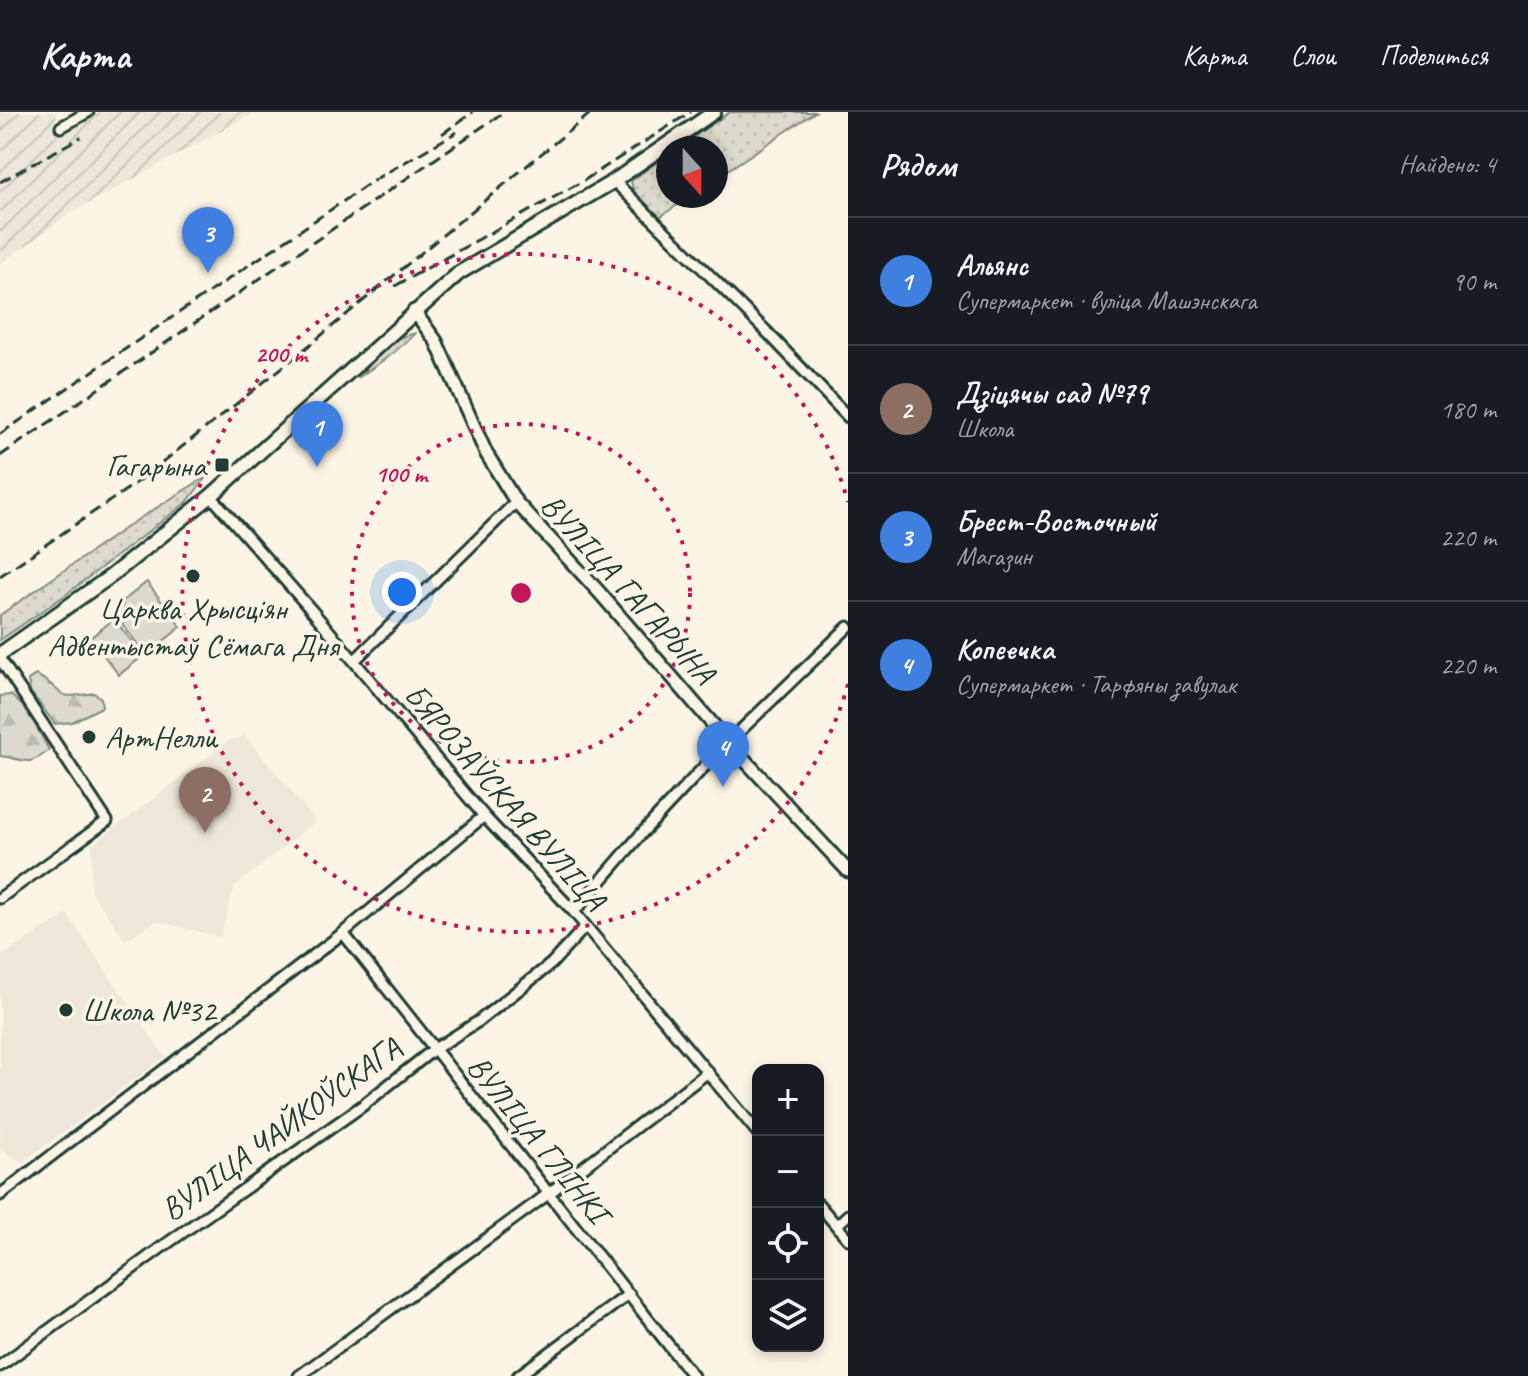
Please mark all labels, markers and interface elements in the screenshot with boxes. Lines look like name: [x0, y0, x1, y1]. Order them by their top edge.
text: Карта: [40, 32, 130, 79]
text: Карта: [1183, 38, 1247, 73]
text: Слои: [1291, 38, 1336, 73]
text: Поделиться: [1380, 38, 1488, 73]
north arrow: [656, 136, 728, 208]
text: Рядом: [880, 143, 956, 186]
text: Найдено: 4: [1399, 148, 1496, 181]
pin: 3: [182, 207, 234, 273]
text: Альянс: [956, 246, 1028, 284]
text: 1: [900, 265, 912, 298]
text: 90 m: [1452, 265, 1496, 298]
text: Супермаркет · вуліца Машэнскага: [956, 284, 1257, 317]
text: 200 m: [255, 339, 309, 369]
text: Дзіцячы сад №79: [956, 374, 1148, 412]
text: 2: [900, 393, 912, 426]
text: 180 m: [1440, 393, 1496, 426]
pin: 1: [291, 401, 343, 467]
text: Школа: [956, 412, 1013, 445]
place label: Гагарына: [106, 445, 208, 486]
marker: Гагарына: [213, 456, 231, 474]
text: 100 m: [375, 459, 429, 489]
street label: ВУЛІЦА ГАГАРЫНА: [532, 485, 725, 694]
text: Брест-Восточный: [956, 502, 1156, 540]
text: 3: [900, 521, 912, 554]
text: 220 m: [1440, 521, 1496, 554]
text: Магазин: [956, 540, 1032, 573]
marker: Царква Хрысціян Адвентыстаў Сёмага Дня: [184, 567, 202, 585]
your location: [382, 572, 422, 612]
centre of rings: [507, 579, 535, 607]
place label: Царква Хрысціян Адвентыстаў Сёмага Дня: [47, 588, 341, 666]
text: Копеечка: [956, 630, 1054, 668]
text: 4: [900, 649, 912, 682]
text: 220 m: [1440, 649, 1496, 682]
text: Супермаркет · Тарфяны завулак: [956, 668, 1236, 701]
street label: БЯРОЗАЎСКАЯ ВУЛІЦА: [395, 675, 616, 920]
place label: АртНелли: [105, 717, 219, 758]
pin: 4: [697, 721, 749, 787]
marker: АртНелли: [80, 728, 98, 746]
pin: 2: [179, 767, 231, 833]
place label: Школа №32: [82, 990, 218, 1031]
marker: Школа №32: [57, 1001, 75, 1019]
street label: ВУЛІЦА ЧАЙКОЎСКАГА: [153, 1028, 410, 1230]
street label: ВУЛІЦА ГЛІНКІ: [458, 1047, 622, 1236]
map controls: [752, 1064, 824, 1352]
button: +: [752, 1064, 824, 1136]
button: −: [752, 1136, 824, 1208]
button: locate: [752, 1208, 824, 1280]
button: layers: [752, 1280, 824, 1352]

